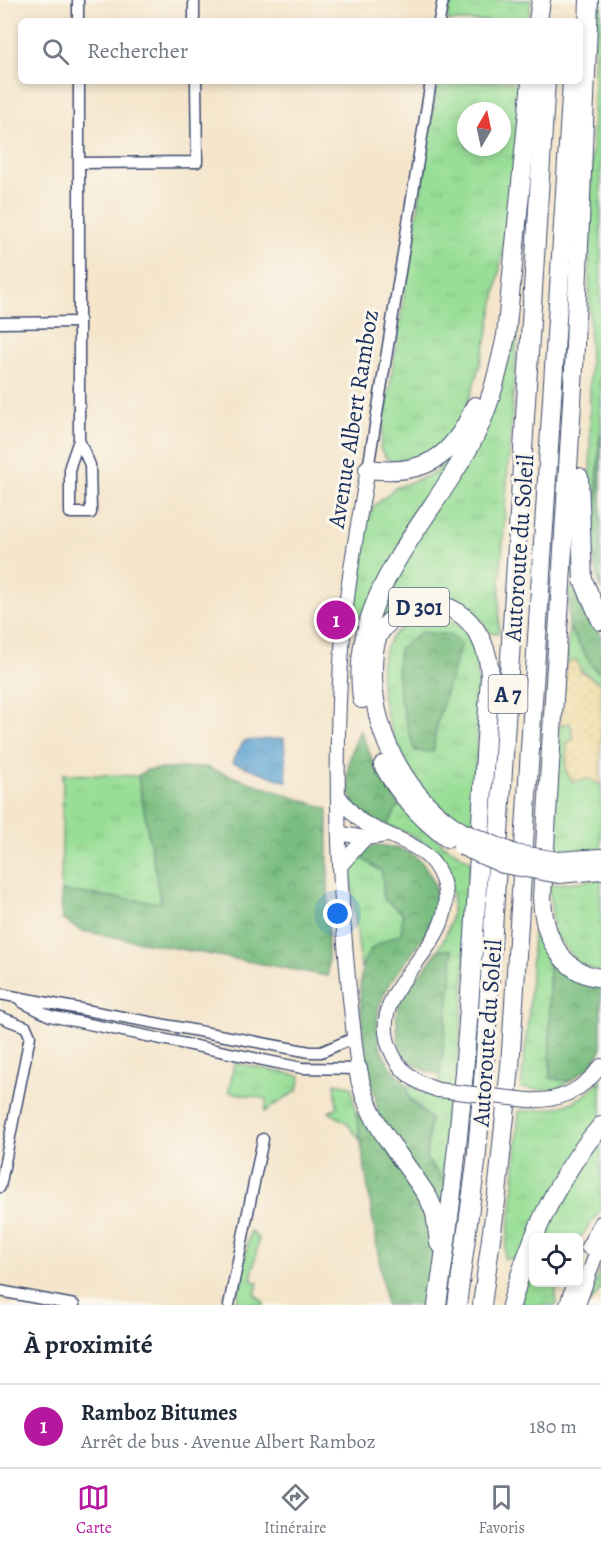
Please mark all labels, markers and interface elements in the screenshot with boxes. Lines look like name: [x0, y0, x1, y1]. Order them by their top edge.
search box: [18, 18, 583, 84]
icon: search: [39, 35, 72, 68]
text: Rechercher: [87, 36, 188, 66]
north arrow: [457, 102, 511, 156]
street label: Avenue Albert Ramboz: [320, 307, 386, 532]
street label: Autoroute du Soleil: [496, 453, 542, 644]
road number: D 301: [389, 588, 449, 626]
pin: 1: [316, 598, 356, 642]
road number: A 7: [488, 675, 528, 713]
your location: [323, 899, 352, 928]
street label: Autoroute du Soleil: [464, 938, 510, 1129]
map controls: [529, 1233, 583, 1287]
button: locate: [529, 1233, 583, 1287]
text: À proximité: [24, 1327, 153, 1362]
text: Ramboz Bitumes: [81, 1398, 237, 1428]
text: 1: [40, 1413, 47, 1440]
text: 180 m: [529, 1413, 577, 1440]
text: Arrêt de bus · Avenue Albert Ramboz: [81, 1428, 376, 1455]
tab: Carte: [76, 1481, 112, 1539]
tab: Itinéraire: [264, 1481, 327, 1539]
tab: Favoris: [478, 1481, 525, 1539]

